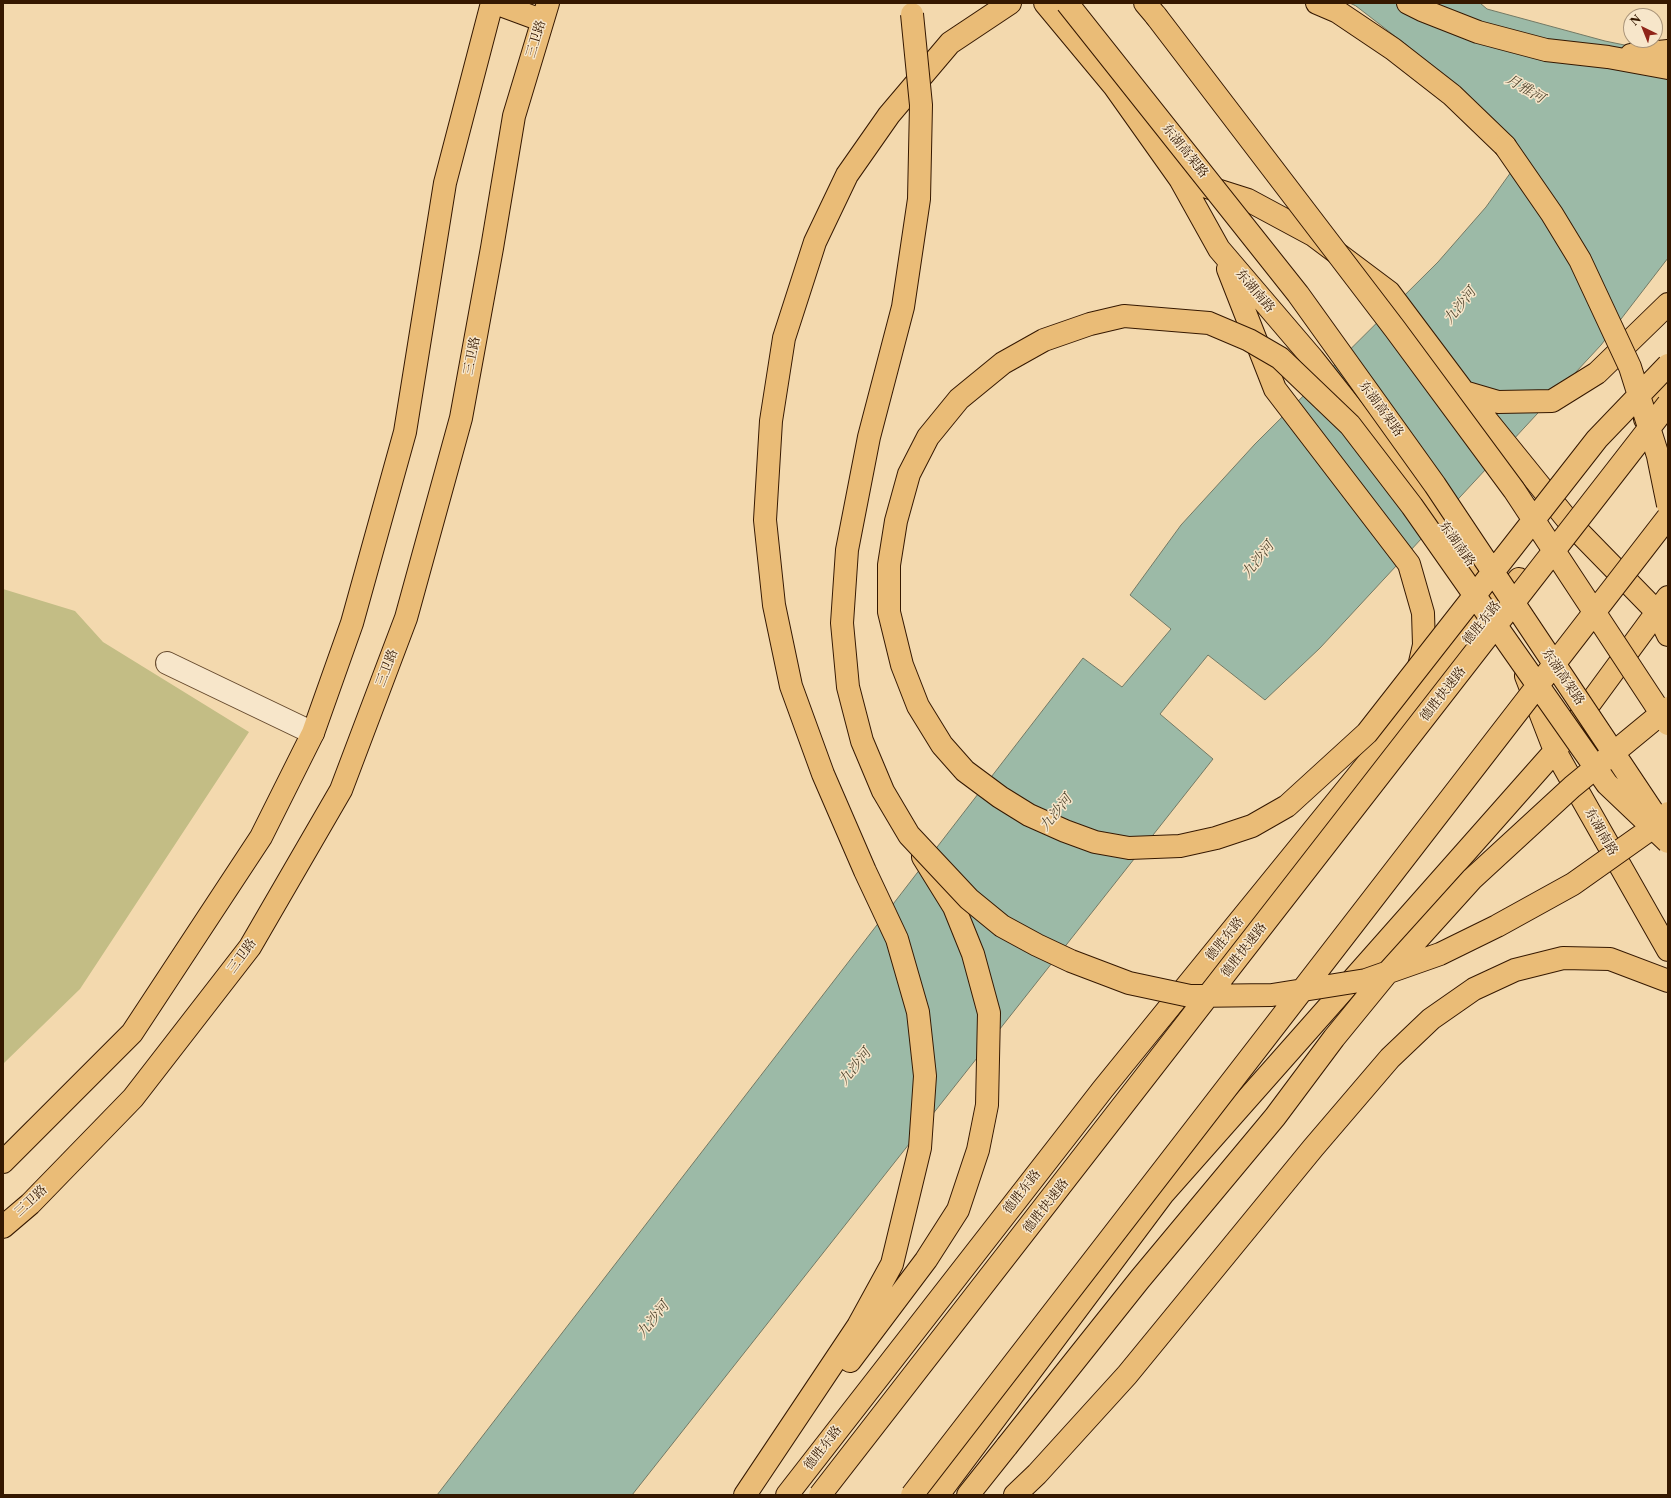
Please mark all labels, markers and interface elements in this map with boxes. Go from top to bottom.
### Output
north arrow [1623,8,1663,48]
text: N [1627,12,1644,28]
street label: 三卫路 [523,18,549,60]
water label: 月雅河 [1503,71,1547,107]
street label: 东湖高架路 [1158,121,1212,181]
street label: 东湖南路 [1232,266,1278,316]
water label: 九沙河 [1440,284,1480,328]
street label: 三卫路 [461,335,483,377]
street label: 东湖高架路 [1356,378,1406,440]
street label: 东湖南路 [1436,518,1478,570]
water label: 九沙河 [1238,538,1278,582]
street label: 德胜东路 [1460,598,1504,648]
street label: 东湖高架路 [1538,646,1588,708]
street label: 三卫路 [373,647,401,689]
street label: 德胜快速路 [1417,664,1469,724]
water label: 九沙河 [1036,791,1076,835]
street label: 东湖南路 [1581,806,1621,858]
street label: 德胜东路 [1203,914,1247,964]
street label: 德胜快速路 [1218,920,1270,980]
street label: 三卫路 [224,936,260,976]
water label: 九沙河 [835,1045,875,1089]
street label: 德胜东路 [1000,1167,1044,1217]
street label: 德胜快速路 [1020,1176,1072,1236]
street label: 三卫路 [11,1182,51,1220]
water label: 九沙河 [633,1298,673,1342]
street label: 德胜东路 [801,1423,845,1473]

